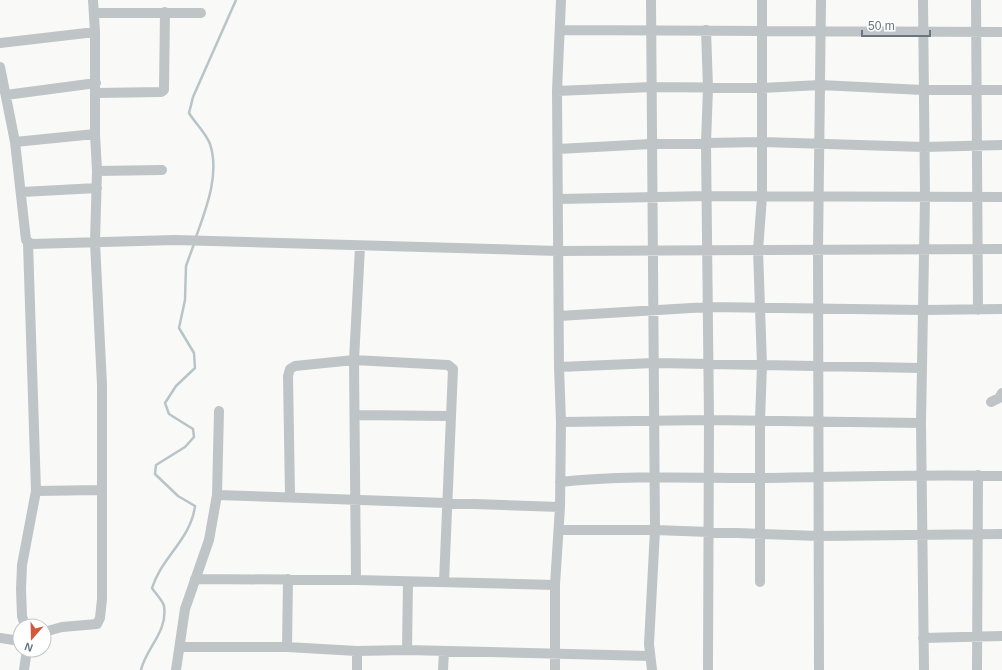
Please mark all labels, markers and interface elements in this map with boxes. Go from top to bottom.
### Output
scale bar [862,12,930,38]
text: 50 m [868,19,895,33]
north arrow [12,618,52,658]
text: N [23,640,34,654]

